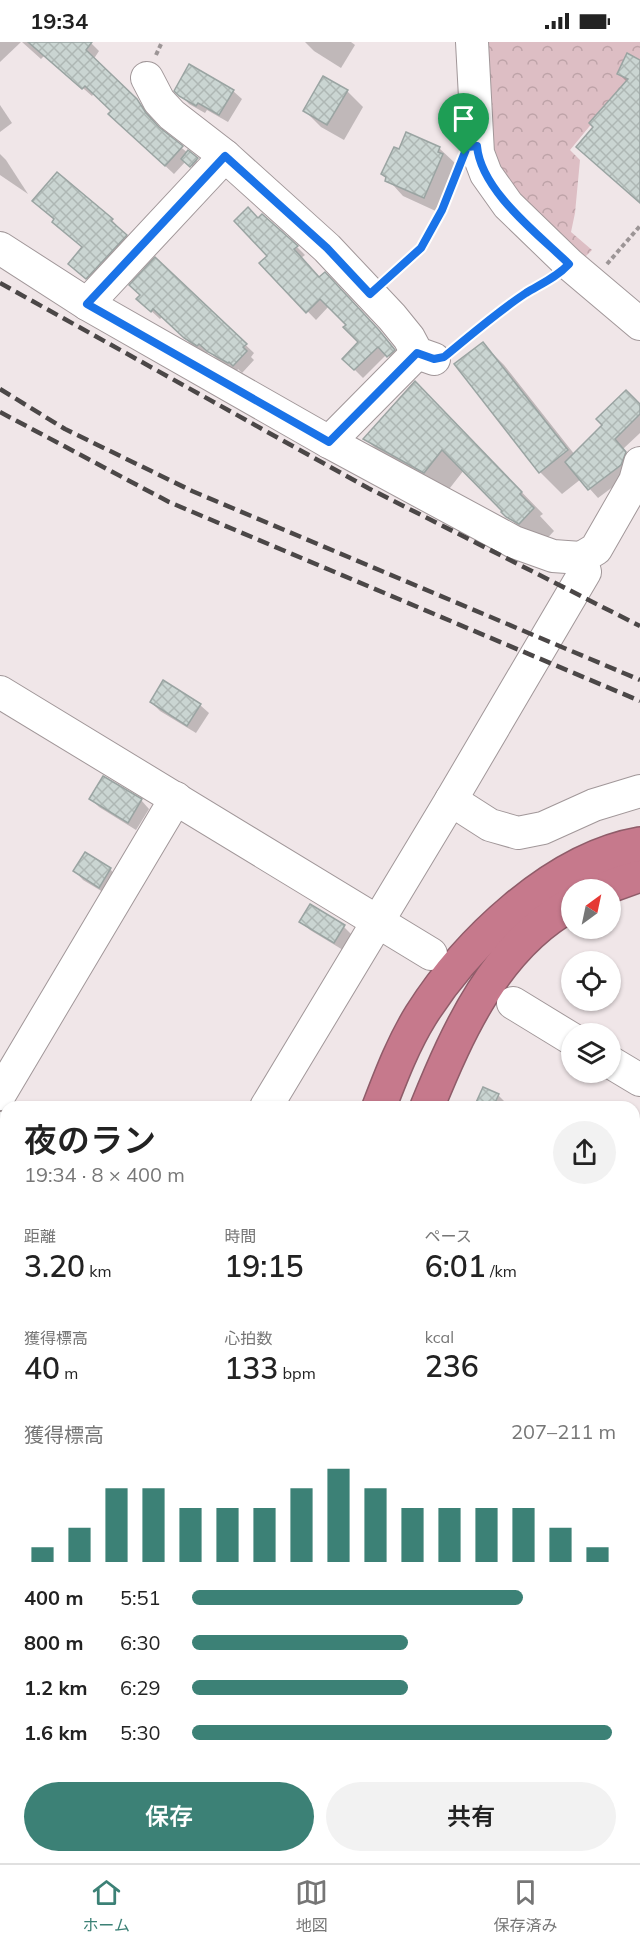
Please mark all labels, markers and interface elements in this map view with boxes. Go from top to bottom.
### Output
text: 19:34 [30,7,88,35]
pin [438,93,489,155]
icon: arrive [447,102,480,135]
north arrow [561,879,621,939]
map controls [561,879,621,1083]
button: locate [561,951,621,1011]
button: layers [561,1023,621,1083]
text: 夜のラン [24,1119,156,1160]
button: share [553,1121,616,1184]
text: 19:34 · 8 × 400 m [24,1162,185,1187]
text: 距離 [24,1226,56,1246]
text: 時間 [224,1226,256,1246]
text: ペース [425,1226,472,1246]
text: 3.20 [24,1247,85,1285]
text: 19:15 [224,1247,303,1285]
text: 6:01 [425,1247,486,1285]
text: km [85,1261,112,1281]
text: /km [486,1261,517,1281]
text: kcal [425,1327,454,1347]
text: 獲得標高 [24,1328,88,1348]
text: 心拍数 [224,1328,272,1348]
text: 236 [425,1347,479,1385]
text: 40 [24,1349,60,1387]
text: 133 [224,1349,278,1387]
text: m [60,1363,78,1383]
text: bpm [278,1363,316,1383]
text: 207–211 m [511,1419,616,1444]
text: 獲得標高 [24,1422,104,1447]
text: 400 m [24,1585,83,1610]
text: 5:51 [120,1585,161,1610]
text: 800 m [24,1630,83,1655]
text: 6:30 [120,1630,161,1655]
text: 1.2 km [24,1675,87,1700]
text: 6:29 [120,1675,161,1700]
text: 1.6 km [24,1720,87,1745]
text: 5:30 [120,1720,161,1745]
button: 保存 [24,1782,314,1851]
button: 共有 [326,1782,616,1851]
tab: ホーム [83,1876,130,1936]
tab: 地図 [295,1876,328,1936]
tab: 保存済み [493,1876,557,1936]

